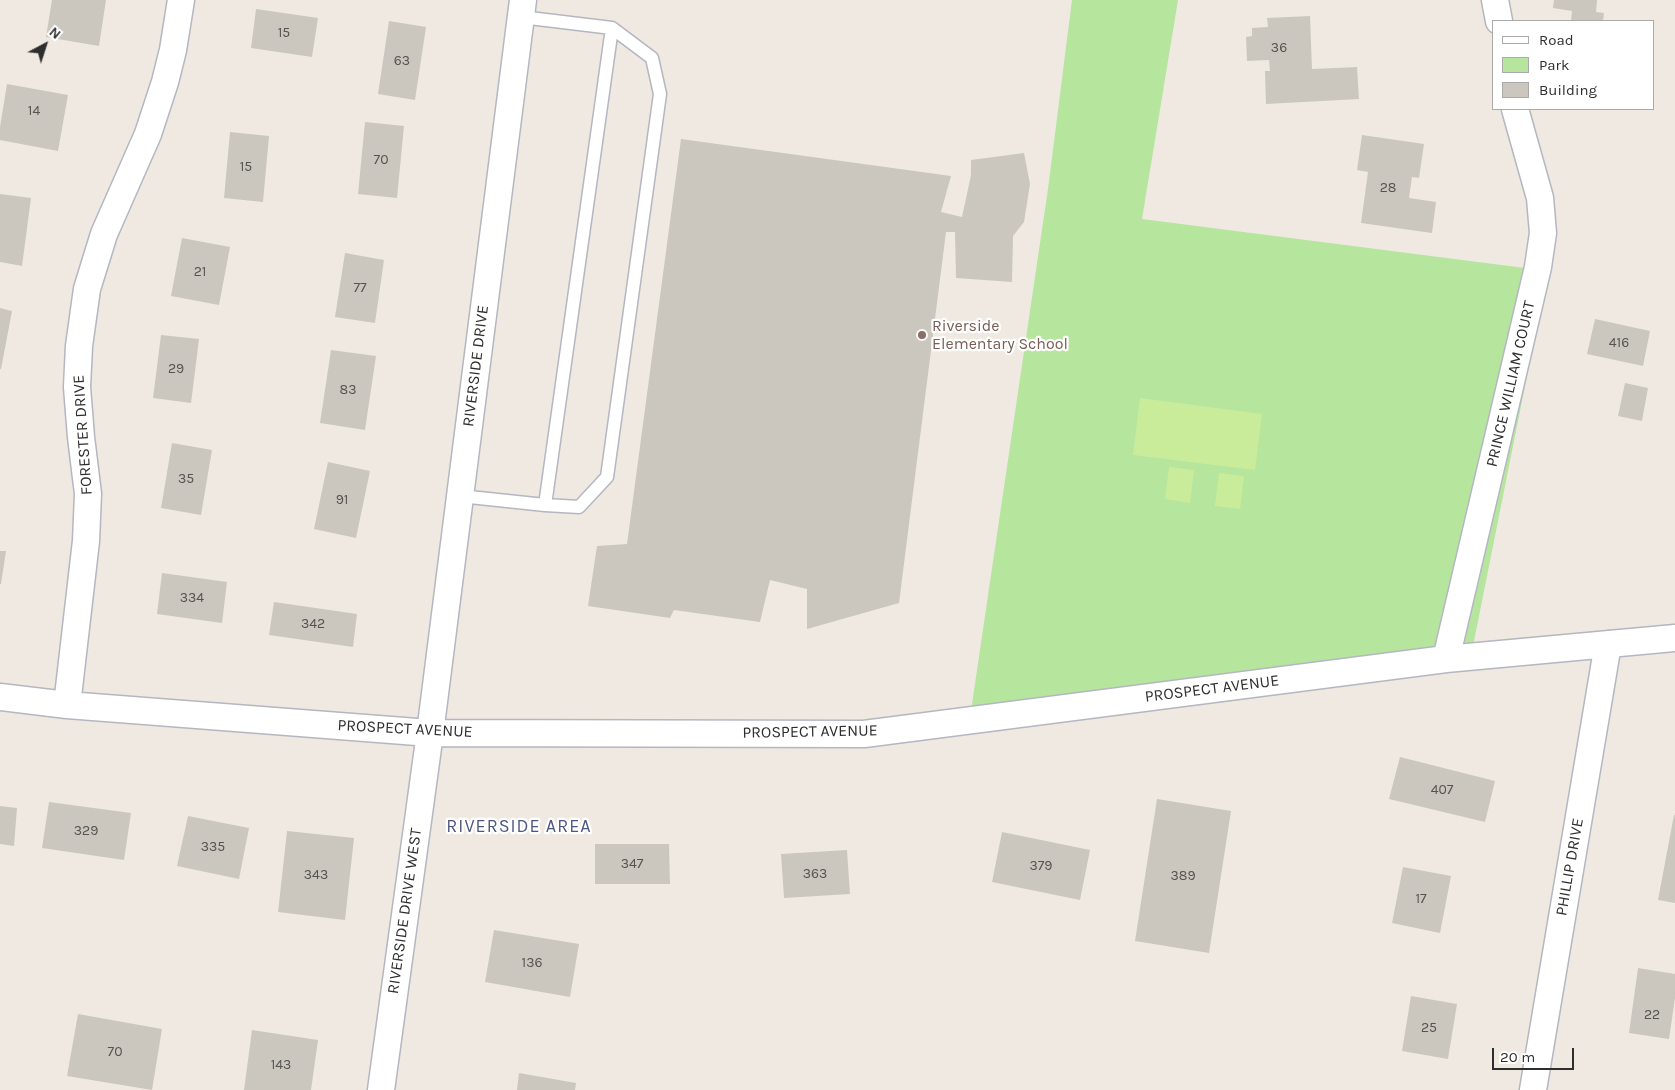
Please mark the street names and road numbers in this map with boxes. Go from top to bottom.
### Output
street label: PRINCE WILLIAM COURT [1483,299,1539,469]
street label: RIVERSIDE DRIVE [459,304,493,428]
street label: FORESTER DRIVE [69,374,97,496]
street label: PROSPECT AVENUE [1144,671,1280,707]
street label: PROSPECT AVENUE [337,716,473,742]
street label: PROSPECT AVENUE [742,721,878,743]
street label: PHILLIP DRIVE [1552,817,1588,917]
street label: RIVERSIDE DRIVE WEST [384,827,426,995]

